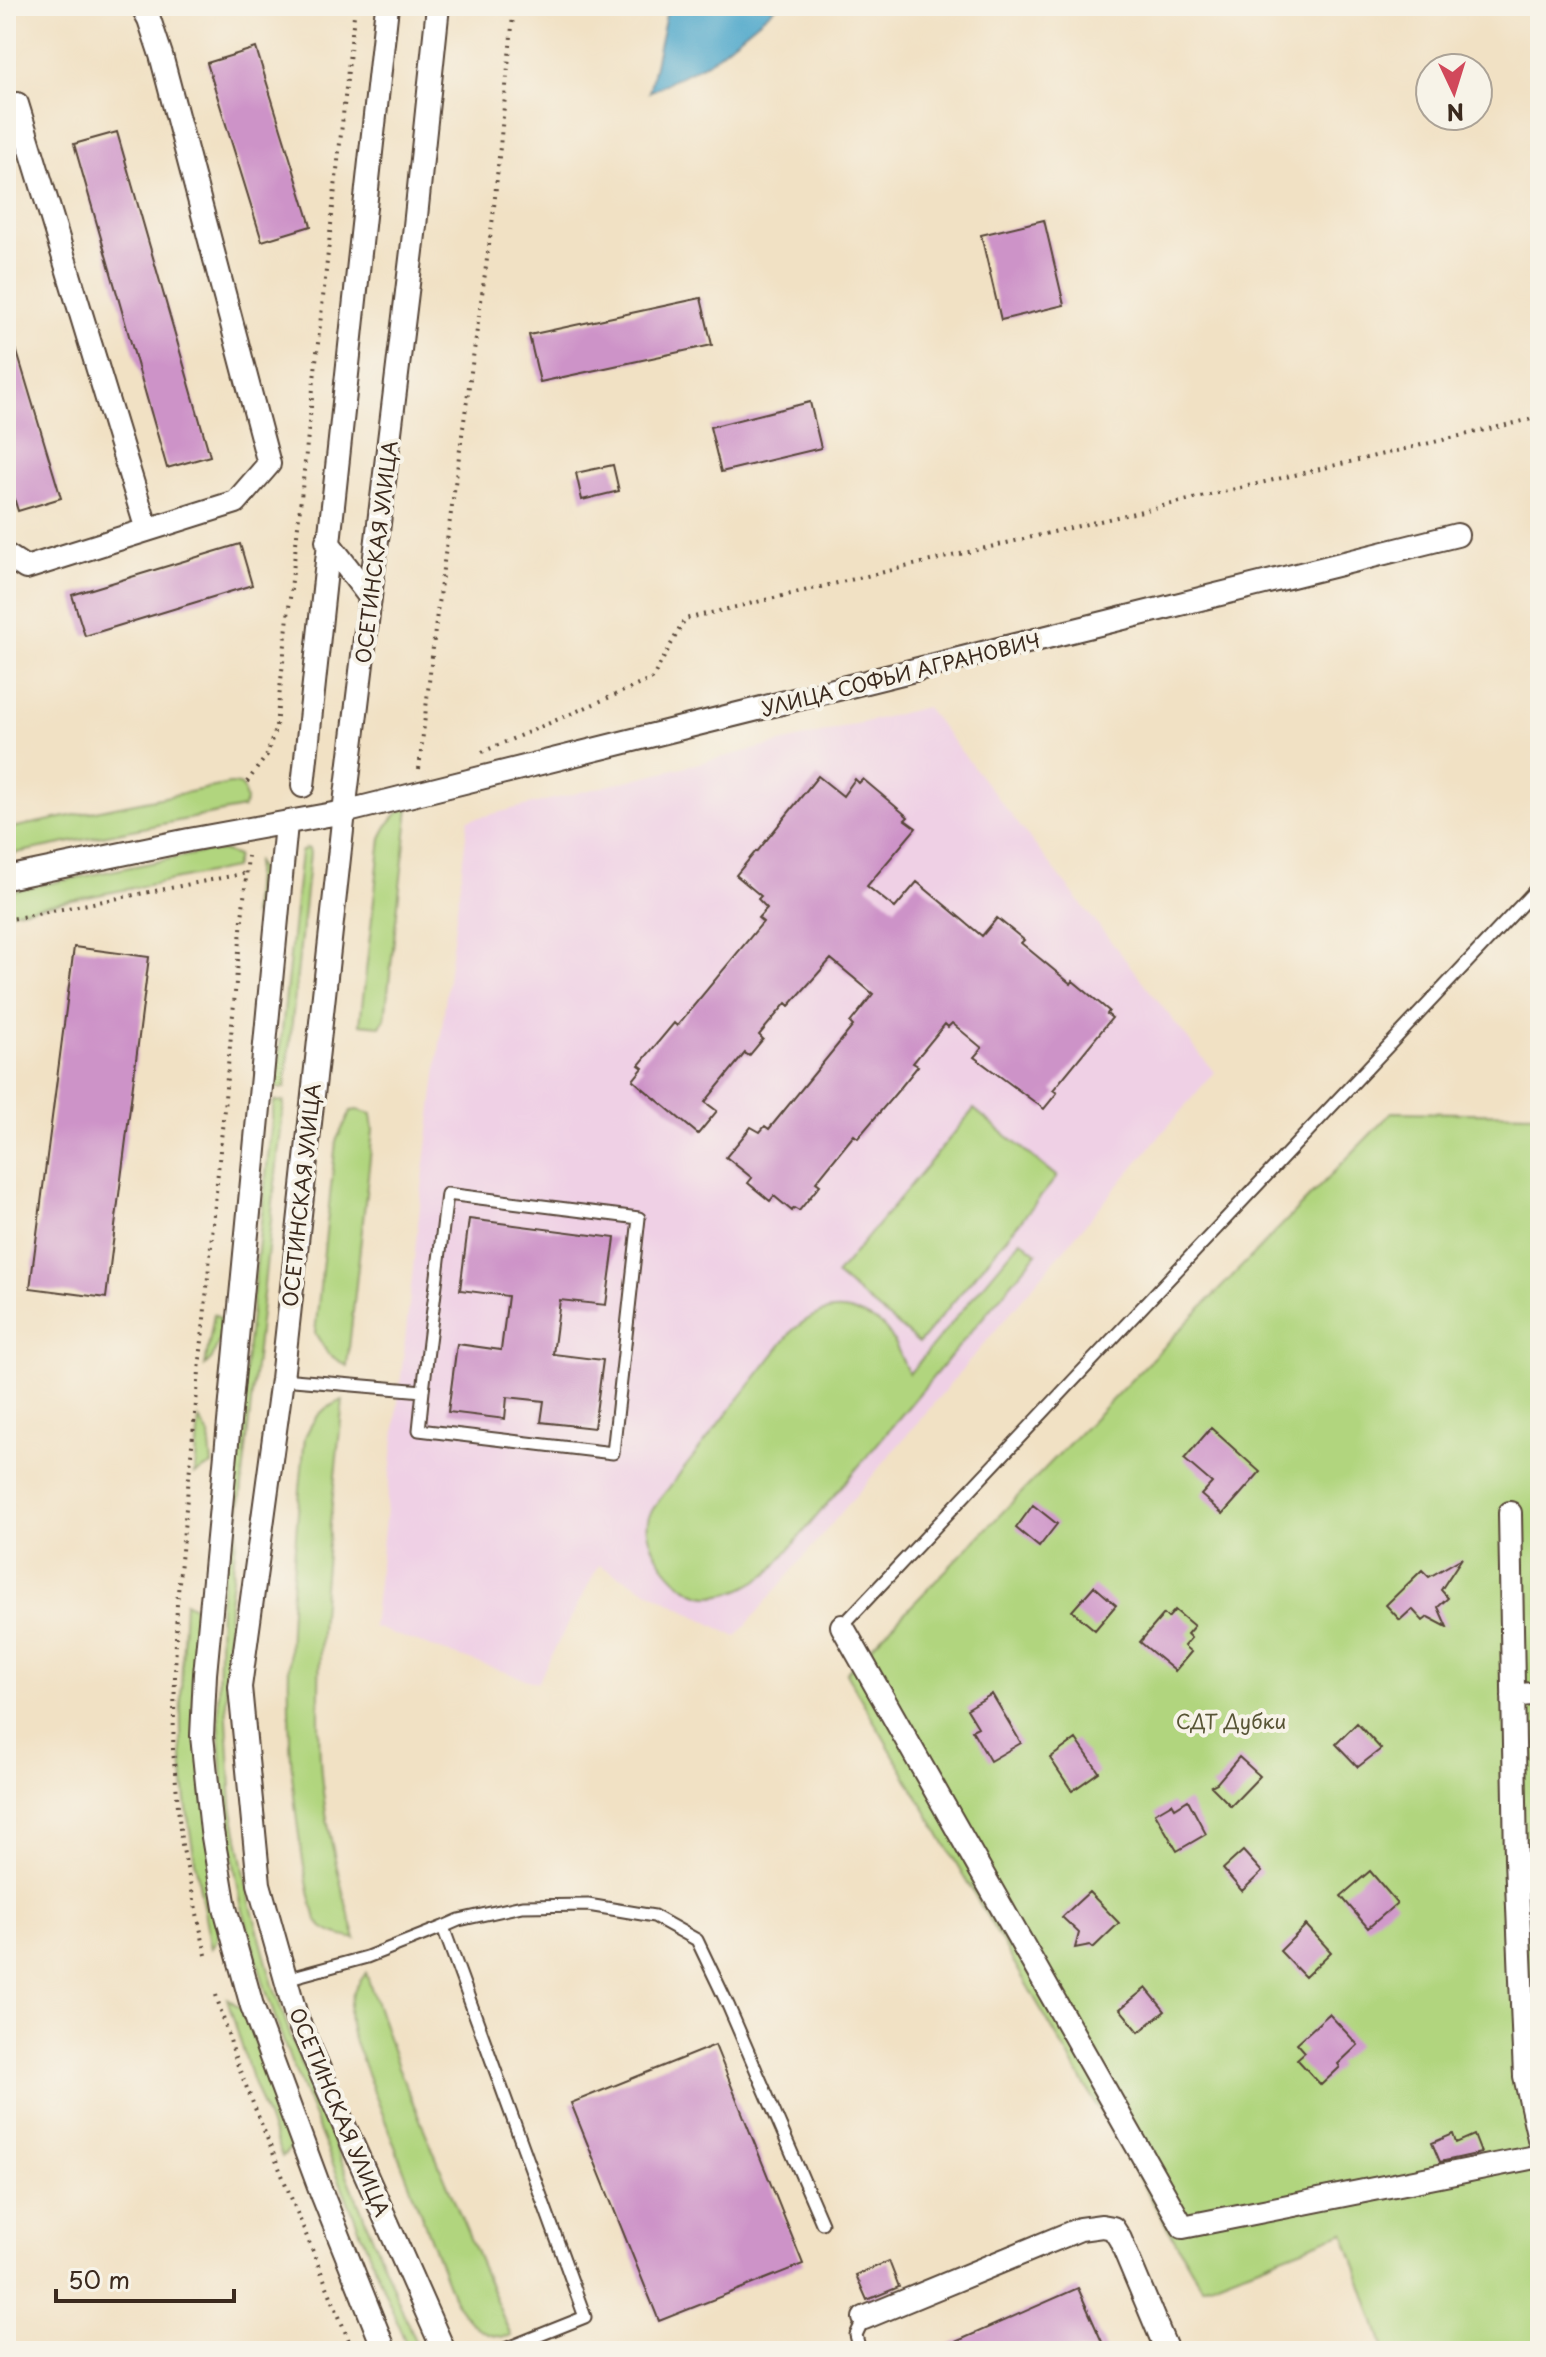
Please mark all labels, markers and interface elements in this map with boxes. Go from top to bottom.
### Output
north arrow [1414,52,1494,132]
text: N [1446,96,1465,131]
street label: ОСЕТИНСКАЯ УЛИЦА [347,439,405,665]
street label: УЛИЦА СОФЬИ АГРАНОВИЧ [758,625,1044,723]
street label: ОСЕТИНСКАЯ УЛИЦА [274,1082,328,1308]
park label: СДТ Дубки [1176,1706,1286,1736]
street label: ОСЕТИНСКАЯ УЛИЦА [282,2003,398,2221]
scale bar [56,2253,234,2303]
text: 50 m [68,2261,130,2297]

